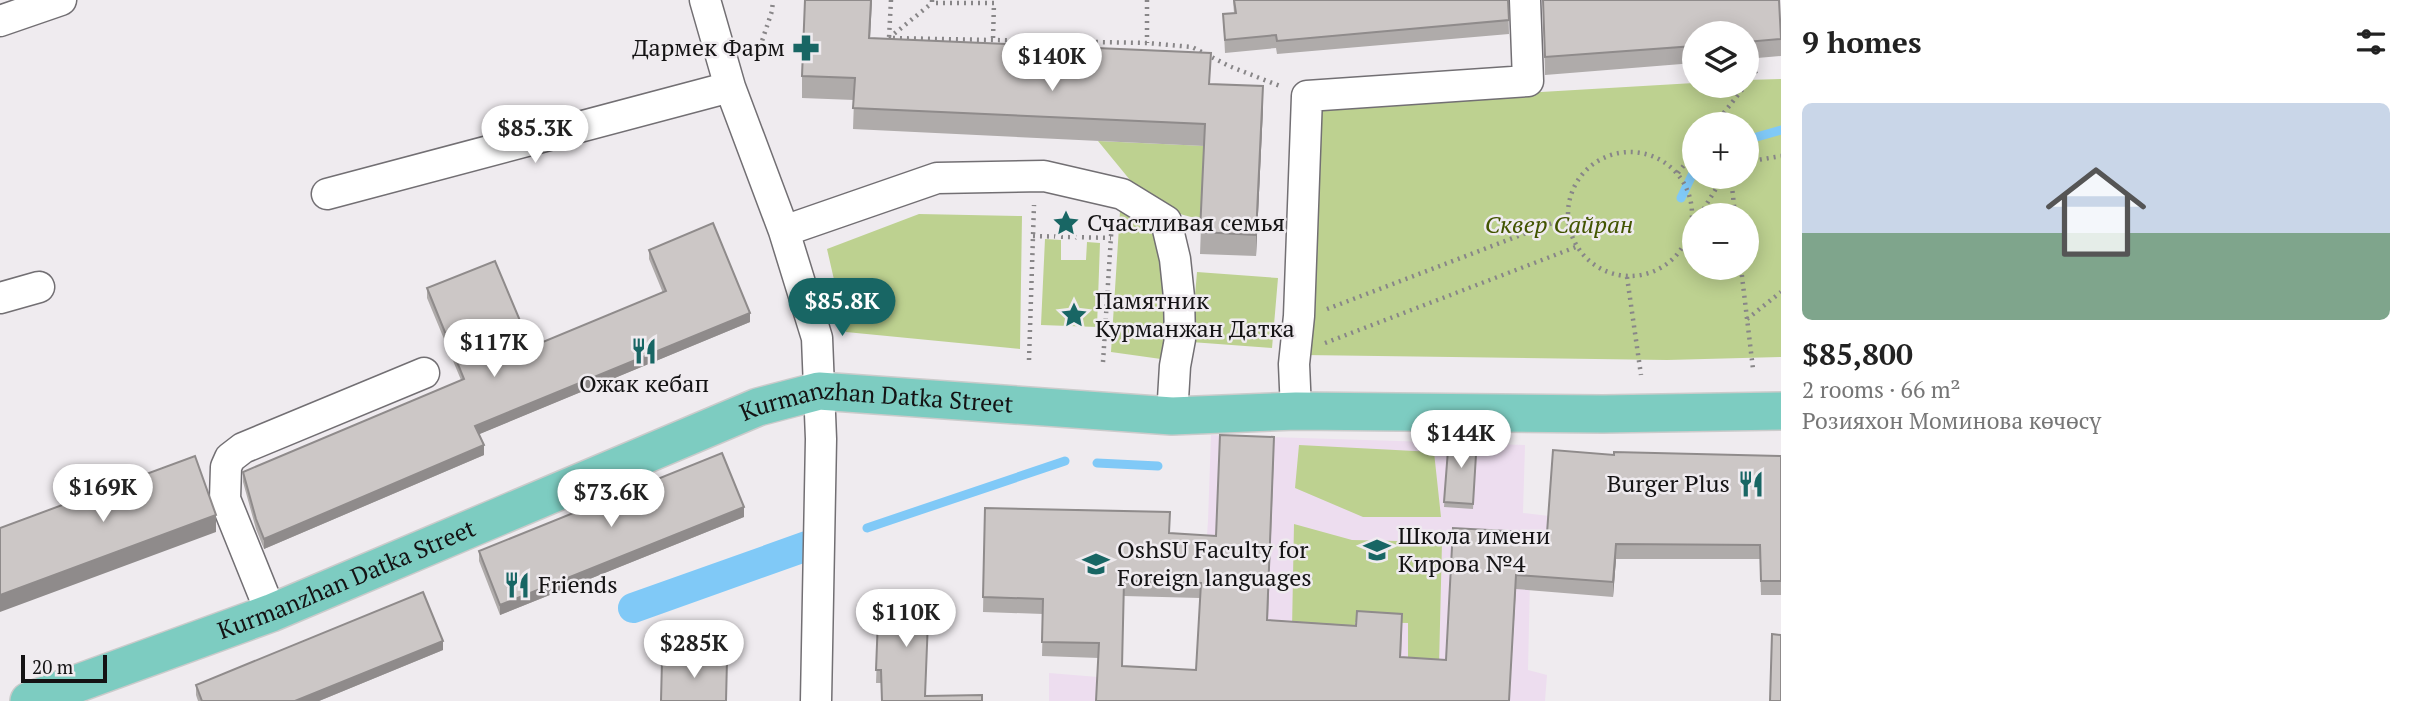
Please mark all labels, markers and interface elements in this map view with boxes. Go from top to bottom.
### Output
map controls [1682,21,1759,280]
button: layers [1682,21,1759,98]
text: 9 homes [1802,22,1921,62]
icon: filters [2352,23,2390,61]
place label: Дармек Фарм [632,31,785,63]
pharmacy icon: Дармек Фарм [791,33,821,63]
pin: $140K [1003,34,1101,93]
text: $140K [1018,40,1086,71]
pin: $85.3K [478,106,592,165]
text: $85.3K [497,112,573,143]
button: + [1682,112,1759,189]
icon: home [2033,149,2159,275]
button: − [1682,203,1759,280]
place label: Счастливая семья [1087,206,1285,238]
place icon: Счастливая семья [1051,208,1081,238]
park label: Сквер Сайран [1485,208,1633,240]
pin: $85.8K [785,278,899,338]
place label: Памятник Курманжан Датка [1095,284,1295,344]
text: $85.8K [804,285,880,316]
place icon: Памятник Курманжан Датка [1059,300,1089,330]
pin: $117K [445,320,543,379]
text: $117K [460,326,528,357]
text: $85,800 [1802,334,1913,374]
restaurant icon: Ожак кебап [629,336,659,366]
place label: Ожак кебап [579,367,709,399]
street label: Kurmanzhan Datka Street [734,373,1015,428]
text: 2 rooms · 66 m² [1802,374,1961,405]
text: Розияхон Моминова көчөсү [1802,405,2101,436]
pin: $144K [1412,410,1510,470]
text: $144K [1427,417,1495,448]
pin: $169K [54,464,152,524]
place label: Burger Plus [1607,467,1730,499]
restaurant icon: Burger Plus [1736,469,1766,499]
pin: $73.6K [554,470,668,529]
text: $169K [69,471,137,502]
text: $73.6K [573,476,649,507]
street label: Kurmanzhan Datka Street [213,511,480,646]
place label: Школа имени Кирова №4 [1398,519,1550,579]
place label: OshSU Faculty for Foreign languages [1117,533,1312,593]
school or university icon: Школа имени Кирова №4 [1362,535,1392,565]
school or university icon: OshSU Faculty for Foreign languages [1081,549,1111,579]
place label: Friends [538,568,618,600]
restaurant icon: Friends [502,570,532,600]
pin: $110K [857,590,955,649]
text: $110K [872,596,940,627]
pin: $285K [645,620,743,680]
text: $285K [660,627,728,658]
scale bar [21,652,107,684]
text: 20 m [32,654,73,679]

